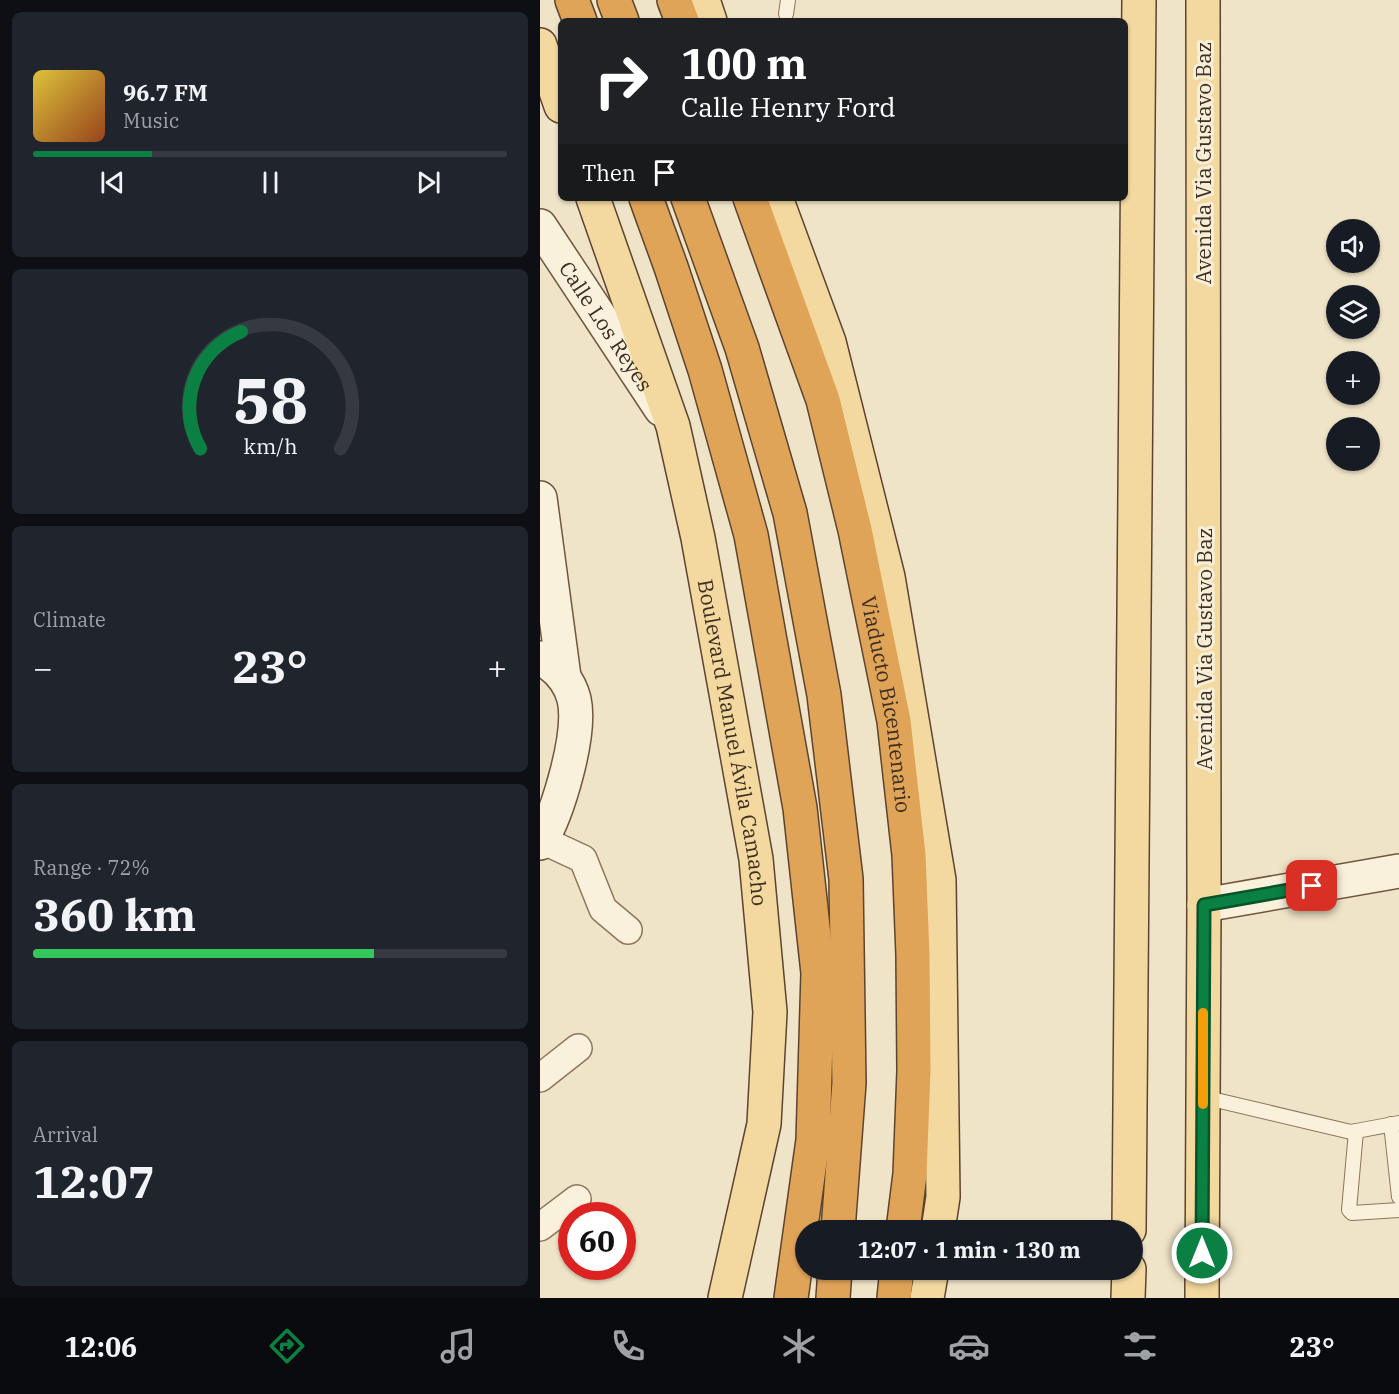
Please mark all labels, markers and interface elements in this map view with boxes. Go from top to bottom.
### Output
text: 100 m [681,36,807,91]
icon: right [582,42,660,120]
street label: Avenida Via Gustavo Baz [1189,42,1217,284]
text: 96.7 FM [123,78,208,107]
text: Calle Henry Ford [681,89,896,124]
text: Music [123,107,179,134]
icon: arrive [648,156,681,189]
text: Then [582,158,636,187]
icon: previous [96,166,129,199]
icon: pause [254,166,287,199]
icon: next [412,166,445,199]
map controls [1326,219,1380,471]
button: sound [1326,219,1380,273]
street label: Calle Los Reyes [553,256,659,397]
button: layers [1326,285,1380,339]
button: + [1326,351,1380,405]
text: 58 [233,359,307,440]
button: − [1326,417,1380,471]
text: km/h [243,432,297,460]
street label: Avenida Via Gustavo Baz [1190,528,1218,770]
street label: Boulevard Manuel Ávila Camacho [692,577,774,907]
street label: Viaducto Bicentenario [855,593,918,814]
text: Climate [33,606,106,633]
text: 23° [232,637,308,695]
text: − [33,646,53,689]
text: + [487,646,507,689]
text: Range · 72% [33,854,150,881]
pin [1286,860,1337,911]
icon: arrive [1295,869,1328,902]
text: 360 km [33,885,196,943]
text: Arrival [33,1121,98,1148]
text: 12:07 [33,1152,155,1210]
speed limit sign: 60 [558,1202,636,1280]
position arrow [1170,1221,1234,1285]
text: 12:07 · 1 min · 130 m [857,1235,1081,1264]
icon: directions [266,1325,308,1367]
icon: music [437,1325,479,1367]
icon: phone [607,1325,649,1367]
icon: climate [778,1325,820,1367]
icon: car [948,1325,990,1367]
icon: filters [1119,1325,1161,1367]
text: 12:06 [64,1329,137,1364]
text: 23° [1290,1329,1335,1364]

